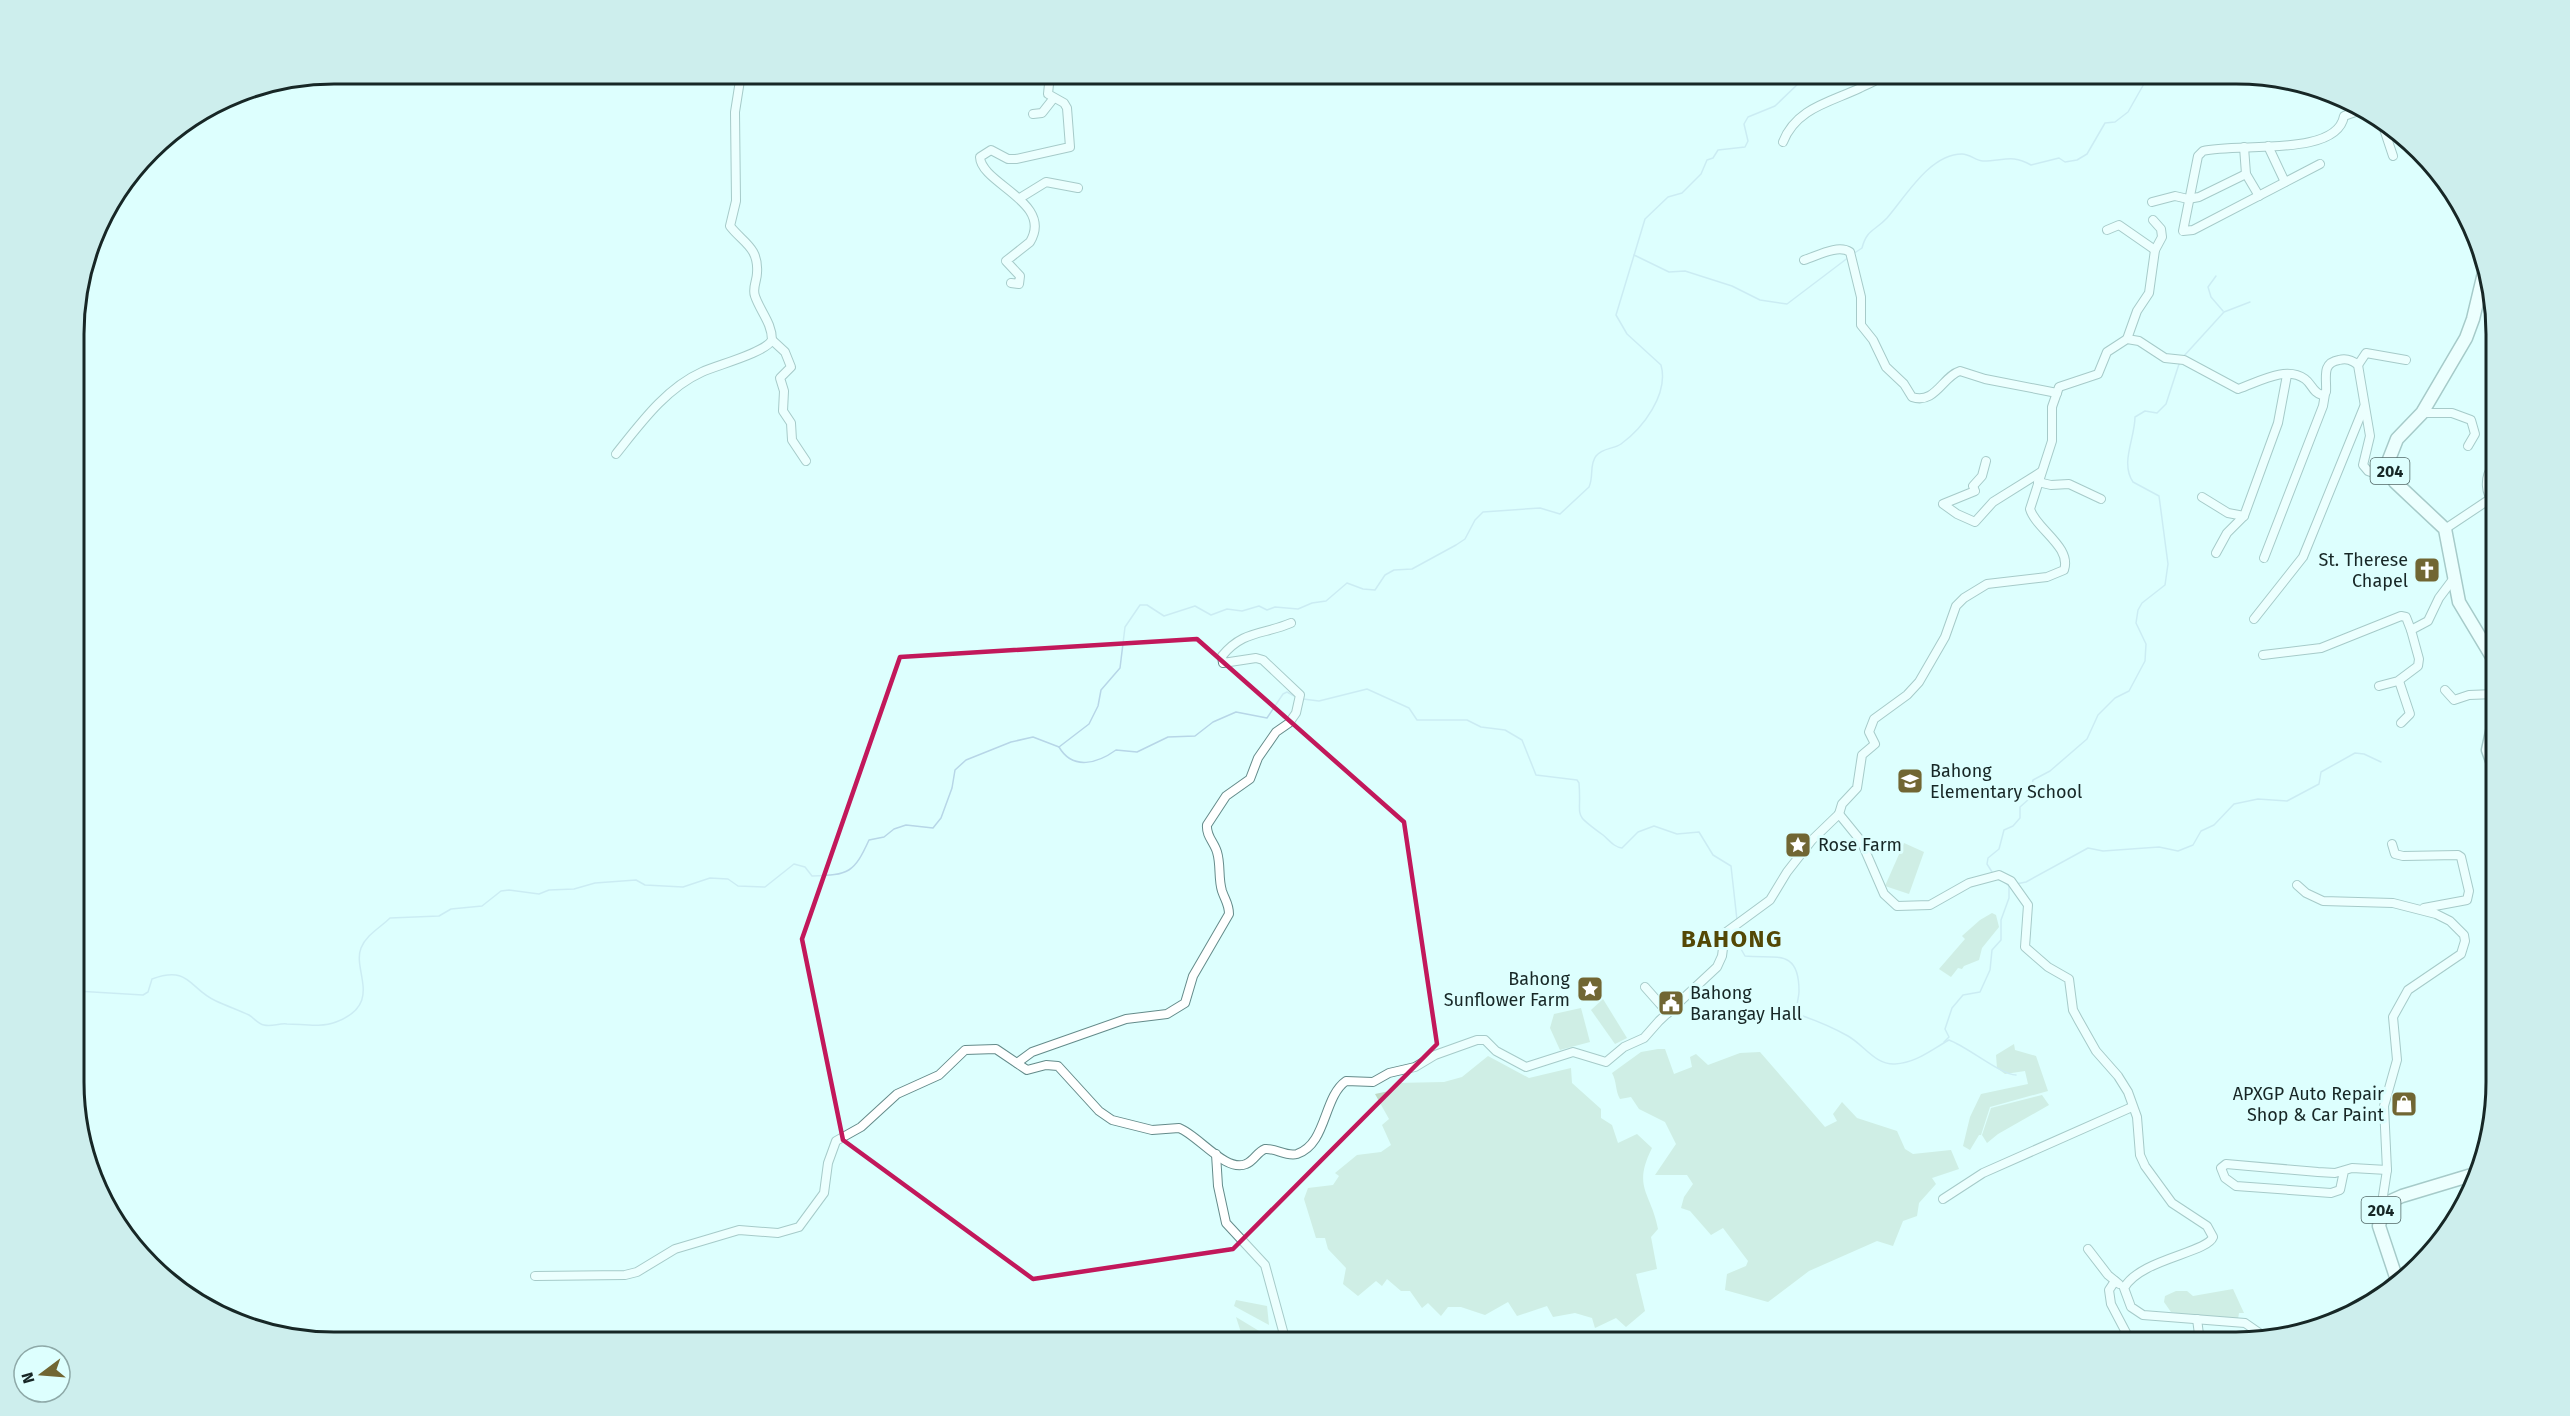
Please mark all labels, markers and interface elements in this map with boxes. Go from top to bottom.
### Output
road number: 204 [2370,458,2410,484]
place label: St. Therese Chapel [2318,549,2408,592]
church icon: St. Therese Chapel [2412,555,2442,585]
place label: Bahong Elementary School [1930,760,2082,803]
school or university icon: Bahong Elementary School [1895,766,1925,796]
place icon: Rose Farm [1783,830,1813,860]
place label: Rose Farm [1818,834,1902,856]
district label: BAHONG [1681,925,1783,953]
place label: Bahong Sunflower Farm [1444,968,1571,1011]
place icon: Bahong Sunflower Farm [1575,974,1605,1004]
place label: Bahong Barangay Hall [1690,982,1802,1025]
public building icon: Bahong Barangay Hall [1656,988,1686,1018]
place label: APXGP Auto Repair Shop & Car Paint [2233,1083,2385,1126]
shop icon: APXGP Auto Repair Shop & Car Paint [2389,1089,2419,1119]
road number: 204 [2362,1197,2400,1223]
north arrow [12,1344,72,1404]
text: N [17,1370,39,1386]

